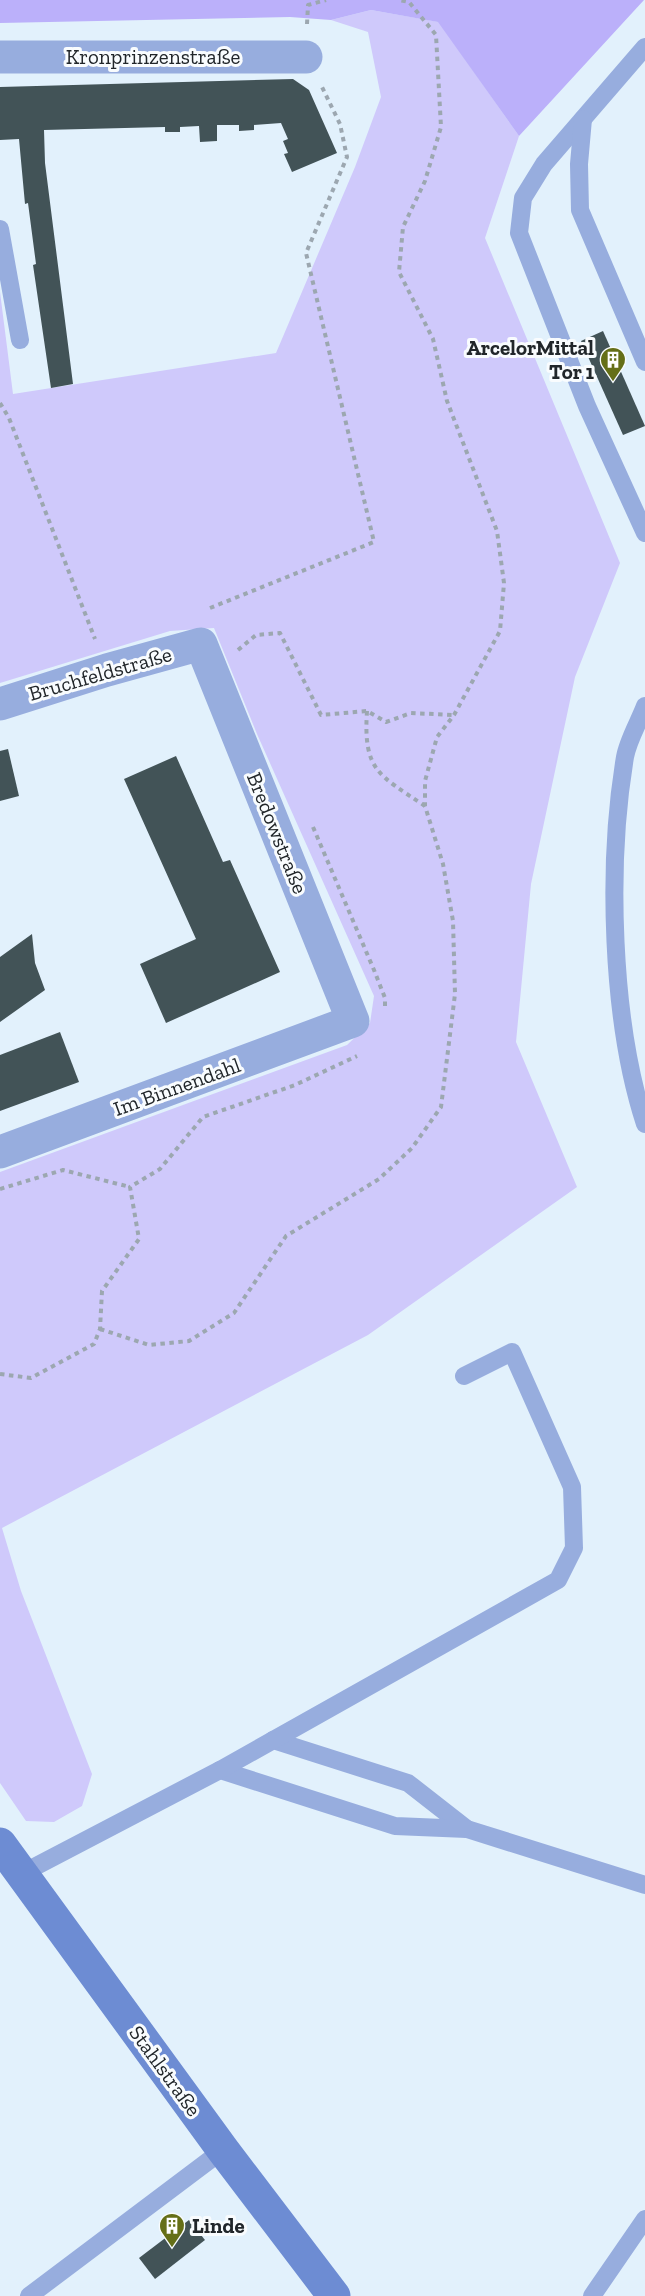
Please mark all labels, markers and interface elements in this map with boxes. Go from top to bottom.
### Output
street label: Kronprinzenstraße [66,44,240,69]
place label: ArcelorMittal Tor 1 [466,335,595,384]
building icon: ArcelorMittal Tor 1 [598,345,628,383]
street label: Bruchfeldstraße [25,641,174,706]
street label: Bredowstraße [242,768,313,897]
street label: Im Binnendahl [110,1052,244,1121]
street label: Stahlstraße [124,2020,207,2121]
building icon: Linde [157,2211,187,2249]
place label: Linde [192,2213,245,2238]

